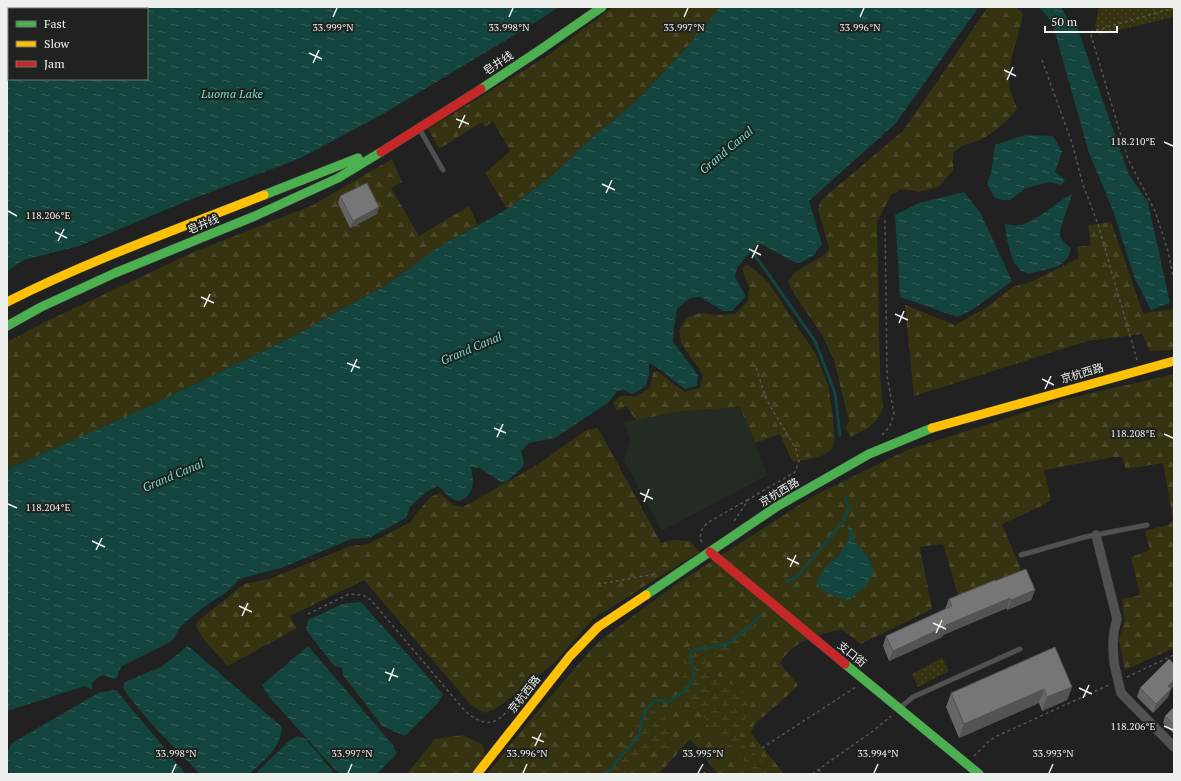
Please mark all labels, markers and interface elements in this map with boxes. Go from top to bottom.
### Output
legend [8,8,148,80]
scale bar [1045,8,1117,34]
text: 50 m [1051,14,1078,29]
text: Fast [44,16,67,31]
text: 33.999°N [313,21,354,34]
text: 33.998°N [489,21,530,34]
text: 33.997°N [664,21,705,34]
text: 33.996°N [840,21,881,34]
text: Slow [44,36,70,51]
street label: 皂井线 [480,48,516,78]
text: Jam [44,56,65,71]
water label: Luoma Lake [200,86,264,101]
water label: Grand Canal [696,123,756,177]
text: 118.210°E [1111,135,1156,148]
text: 118.206°E [26,209,71,222]
street label: 皂井线 [185,211,221,237]
water label: Grand Canal [438,328,505,368]
street label: 京杭西路 [1059,360,1105,386]
text: 118.208°E [1111,427,1156,440]
water label: Grand Canal [140,455,207,495]
street label: 京杭西路 [757,475,801,509]
text: 118.204°E [26,501,71,514]
street label: 支口街 [835,638,869,670]
street label: 京杭西路 [505,672,543,716]
text: 118.206°E [1111,720,1156,733]
text: 33.998°N [156,747,197,760]
text: 33.997°N [332,747,373,760]
text: 33.996°N [507,747,548,760]
text: 33.995°N [683,747,724,760]
text: 33.994°N [858,747,899,760]
text: 33.993°N [1033,747,1074,760]

